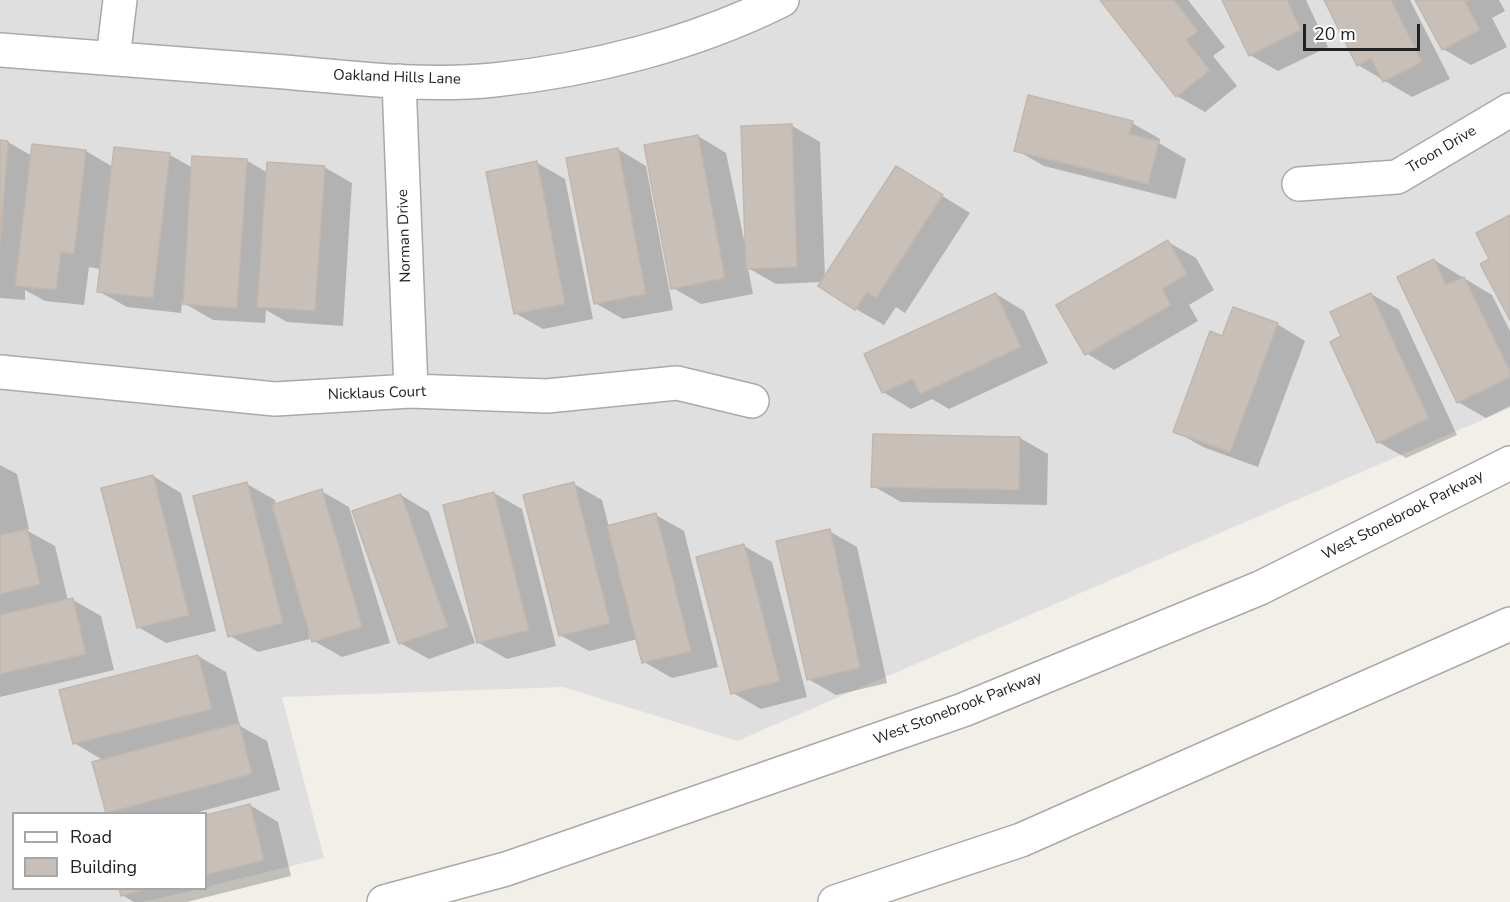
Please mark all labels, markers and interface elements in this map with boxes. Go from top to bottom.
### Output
scale bar [1306,12,1423,50]
text: 20 m [1314,22,1356,46]
street label: Oakland Hills Lane [333,67,461,89]
street label: Troon Drive [1404,122,1480,178]
street label: Norman Drive [394,189,416,283]
street label: Nicklaus Court [328,383,426,405]
street label: West Stonebrook Parkway [1319,467,1487,565]
street label: West Stonebrook Parkway [871,669,1045,749]
legend [12,812,207,890]
text: Road [70,825,112,849]
text: Building [70,855,137,879]

